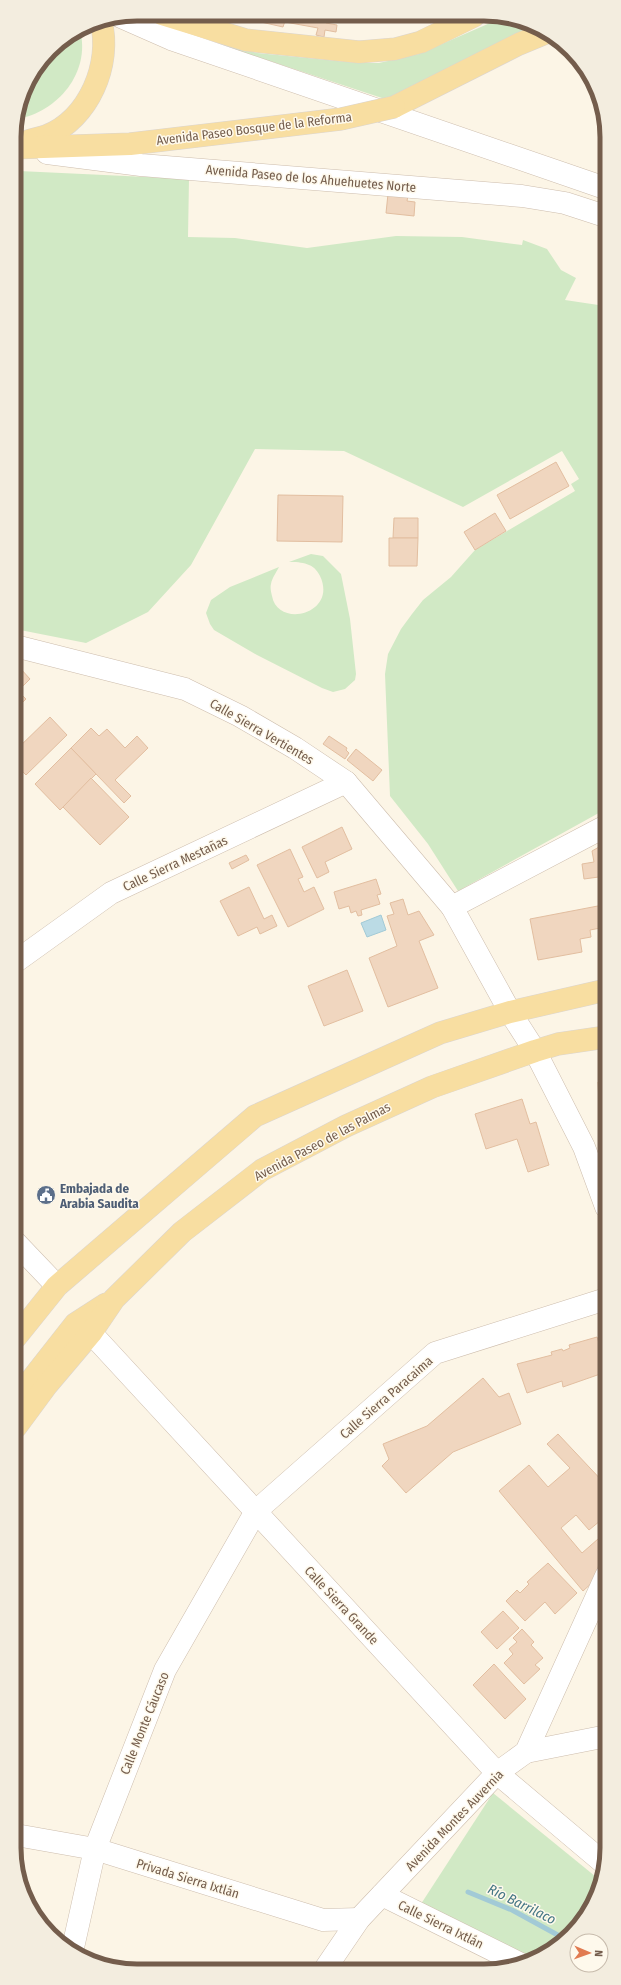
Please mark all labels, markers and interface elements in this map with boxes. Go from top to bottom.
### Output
street label: Avenida Paseo Bosque de la Reforma [156,109,353,148]
street label: Avenida Paseo de los Ahuehuetes Norte [205,162,417,195]
street label: Calle Sierra Vertientes [207,696,317,767]
street label: Calle Sierra Mestañas [121,832,230,894]
street label: Avenida Paseo de las Palmas [252,1099,393,1184]
place label: Embajada de Arabia Saudita [59,1181,139,1211]
public building icon: Embajada de Arabia Saudita [35,1184,57,1206]
street label: Calle Sierra Paracaima [337,1353,436,1442]
street label: Calle Sierra Grande [302,1563,382,1648]
street label: Calle Monte Cáucaso [117,1670,172,1777]
street label: Avenida Montes Auvernia [402,1767,506,1874]
street label: Privada Sierra Ixtlán [135,1856,241,1901]
water label: Río Barrilaco [485,1881,559,1928]
street label: Calle Sierra Ixtlán [396,1897,486,1952]
north arrow [569,1933,609,1973]
text: N [592,1950,605,1957]

